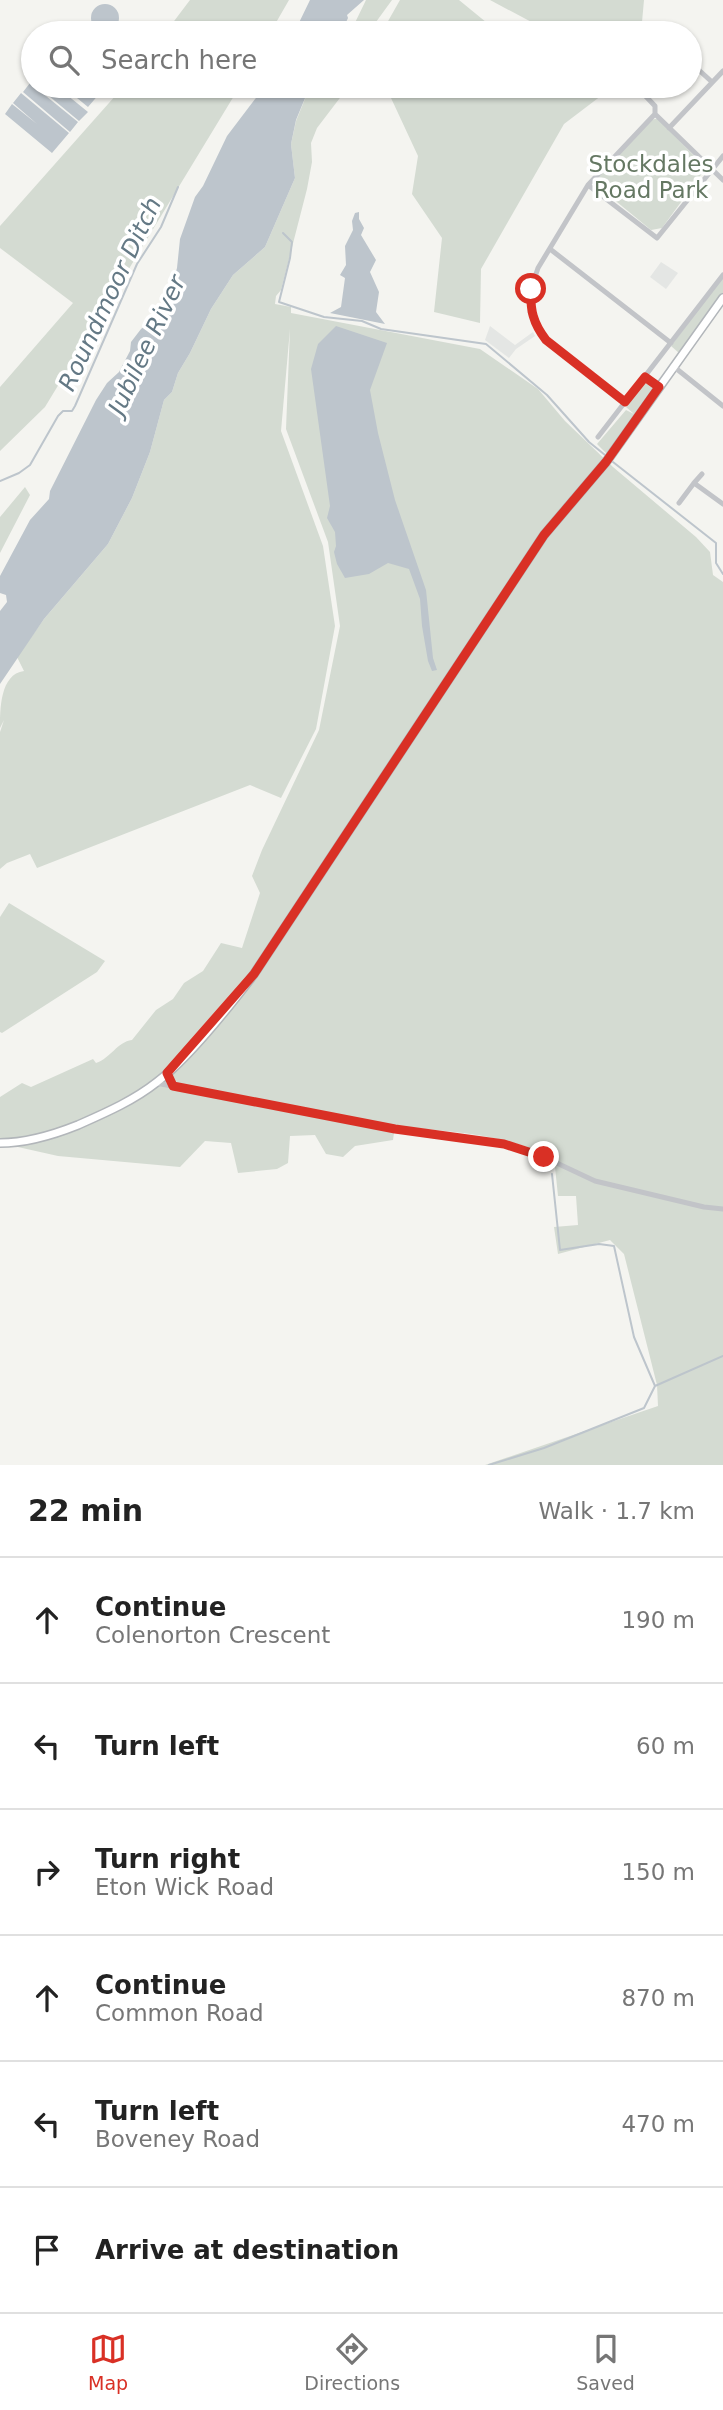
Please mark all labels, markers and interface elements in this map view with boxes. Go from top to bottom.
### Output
search box [21,21,702,98]
icon: search [45,41,83,79]
text: Search here [101,45,257,75]
park label: Stockdales Road Park [589,151,713,203]
water label: Roundmoor Ditch [53,193,167,395]
water label: Jubilee River [101,269,192,423]
route start [515,273,546,304]
route end [528,1141,559,1172]
text: 22 min [28,1493,143,1528]
text: Walk · 1.7 km [538,1498,695,1524]
text: Continue [95,1592,226,1622]
icon: ahead [28,1601,66,1639]
text: 190 m [621,1607,695,1633]
text: Colenorton Crescent [95,1622,330,1648]
icon: left [28,1727,66,1765]
text: Turn left [95,1731,219,1761]
text: 60 m [636,1733,695,1759]
text: Turn right [95,1844,240,1874]
icon: right [28,1853,66,1891]
text: 150 m [621,1859,695,1885]
text: Eton Wick Road [95,1874,274,1900]
text: Continue [95,1970,226,2000]
icon: ahead [28,1979,66,2017]
text: 870 m [621,1985,695,2011]
text: Common Road [95,2000,264,2026]
text: Turn left [95,2096,219,2126]
icon: left [28,2105,66,2143]
text: 470 m [621,2111,695,2137]
text: Boveney Road [95,2126,260,2152]
icon: arrive [28,2231,66,2269]
text: Arrive at destination [95,2235,399,2265]
tab: Map [88,2330,128,2394]
tab: Directions [304,2330,400,2394]
tab: Saved [576,2330,635,2394]

